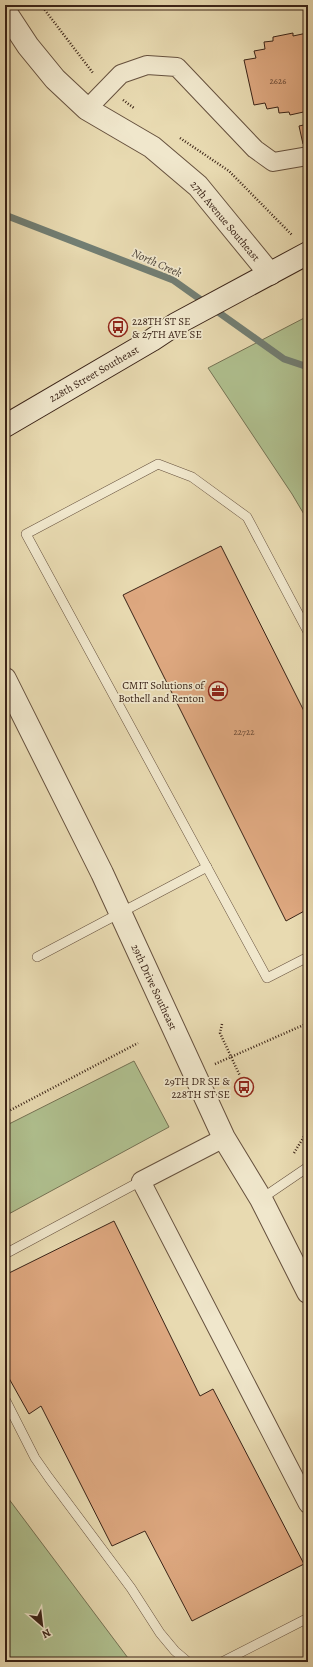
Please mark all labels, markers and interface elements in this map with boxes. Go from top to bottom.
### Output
house number: 2626 [270,75,286,87]
street label: 27th Avenue Southeast [187,177,263,265]
water label: North Creek [129,245,185,281]
place label: 228TH ST SE & 27TH AVE SE [132,314,202,342]
bus stop icon: 228TH ST SE & 27TH AVE SE [107,316,129,338]
street label: 228th Street Southeast [46,342,142,406]
place label: CMIT Solutions of Bothell and Renton [118,678,205,706]
office icon: CMIT Solutions of Bothell and Renton [207,680,229,702]
house number: 22722 [234,726,255,738]
street label: 29th Drive Southeast [127,941,181,1033]
place label: 29TH DR SE & 228TH ST SE [164,1074,230,1102]
bus stop icon: 29TH DR SE & 228TH ST SE [233,1076,255,1098]
north arrow [22,1605,62,1645]
text: N [39,1625,54,1642]

